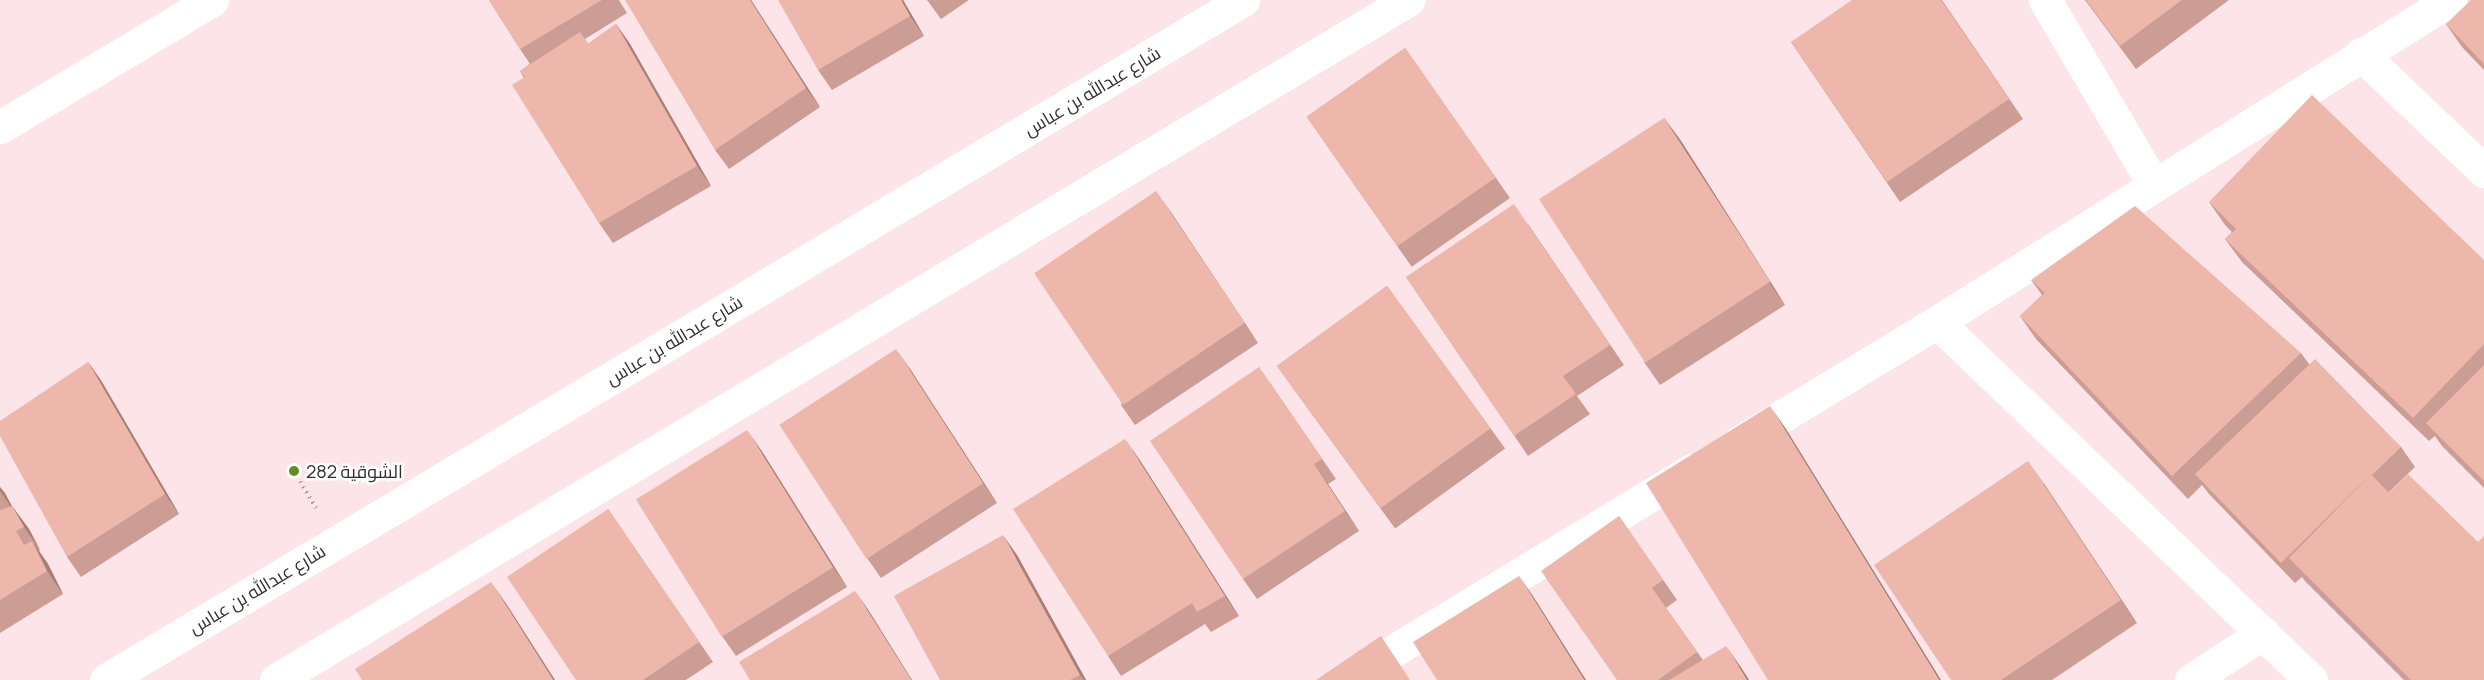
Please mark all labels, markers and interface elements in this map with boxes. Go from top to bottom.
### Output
street label: شارع عبدالله بن عباس [1020,42,1164,140]
street label: شارع عبدالله بن عباس [602,291,746,389]
place label: الشوقية 282 [306,460,403,482]
marker: الشوقية 282 [287,464,301,478]
street label: شارع عبدالله بن عباس [185,540,329,638]

